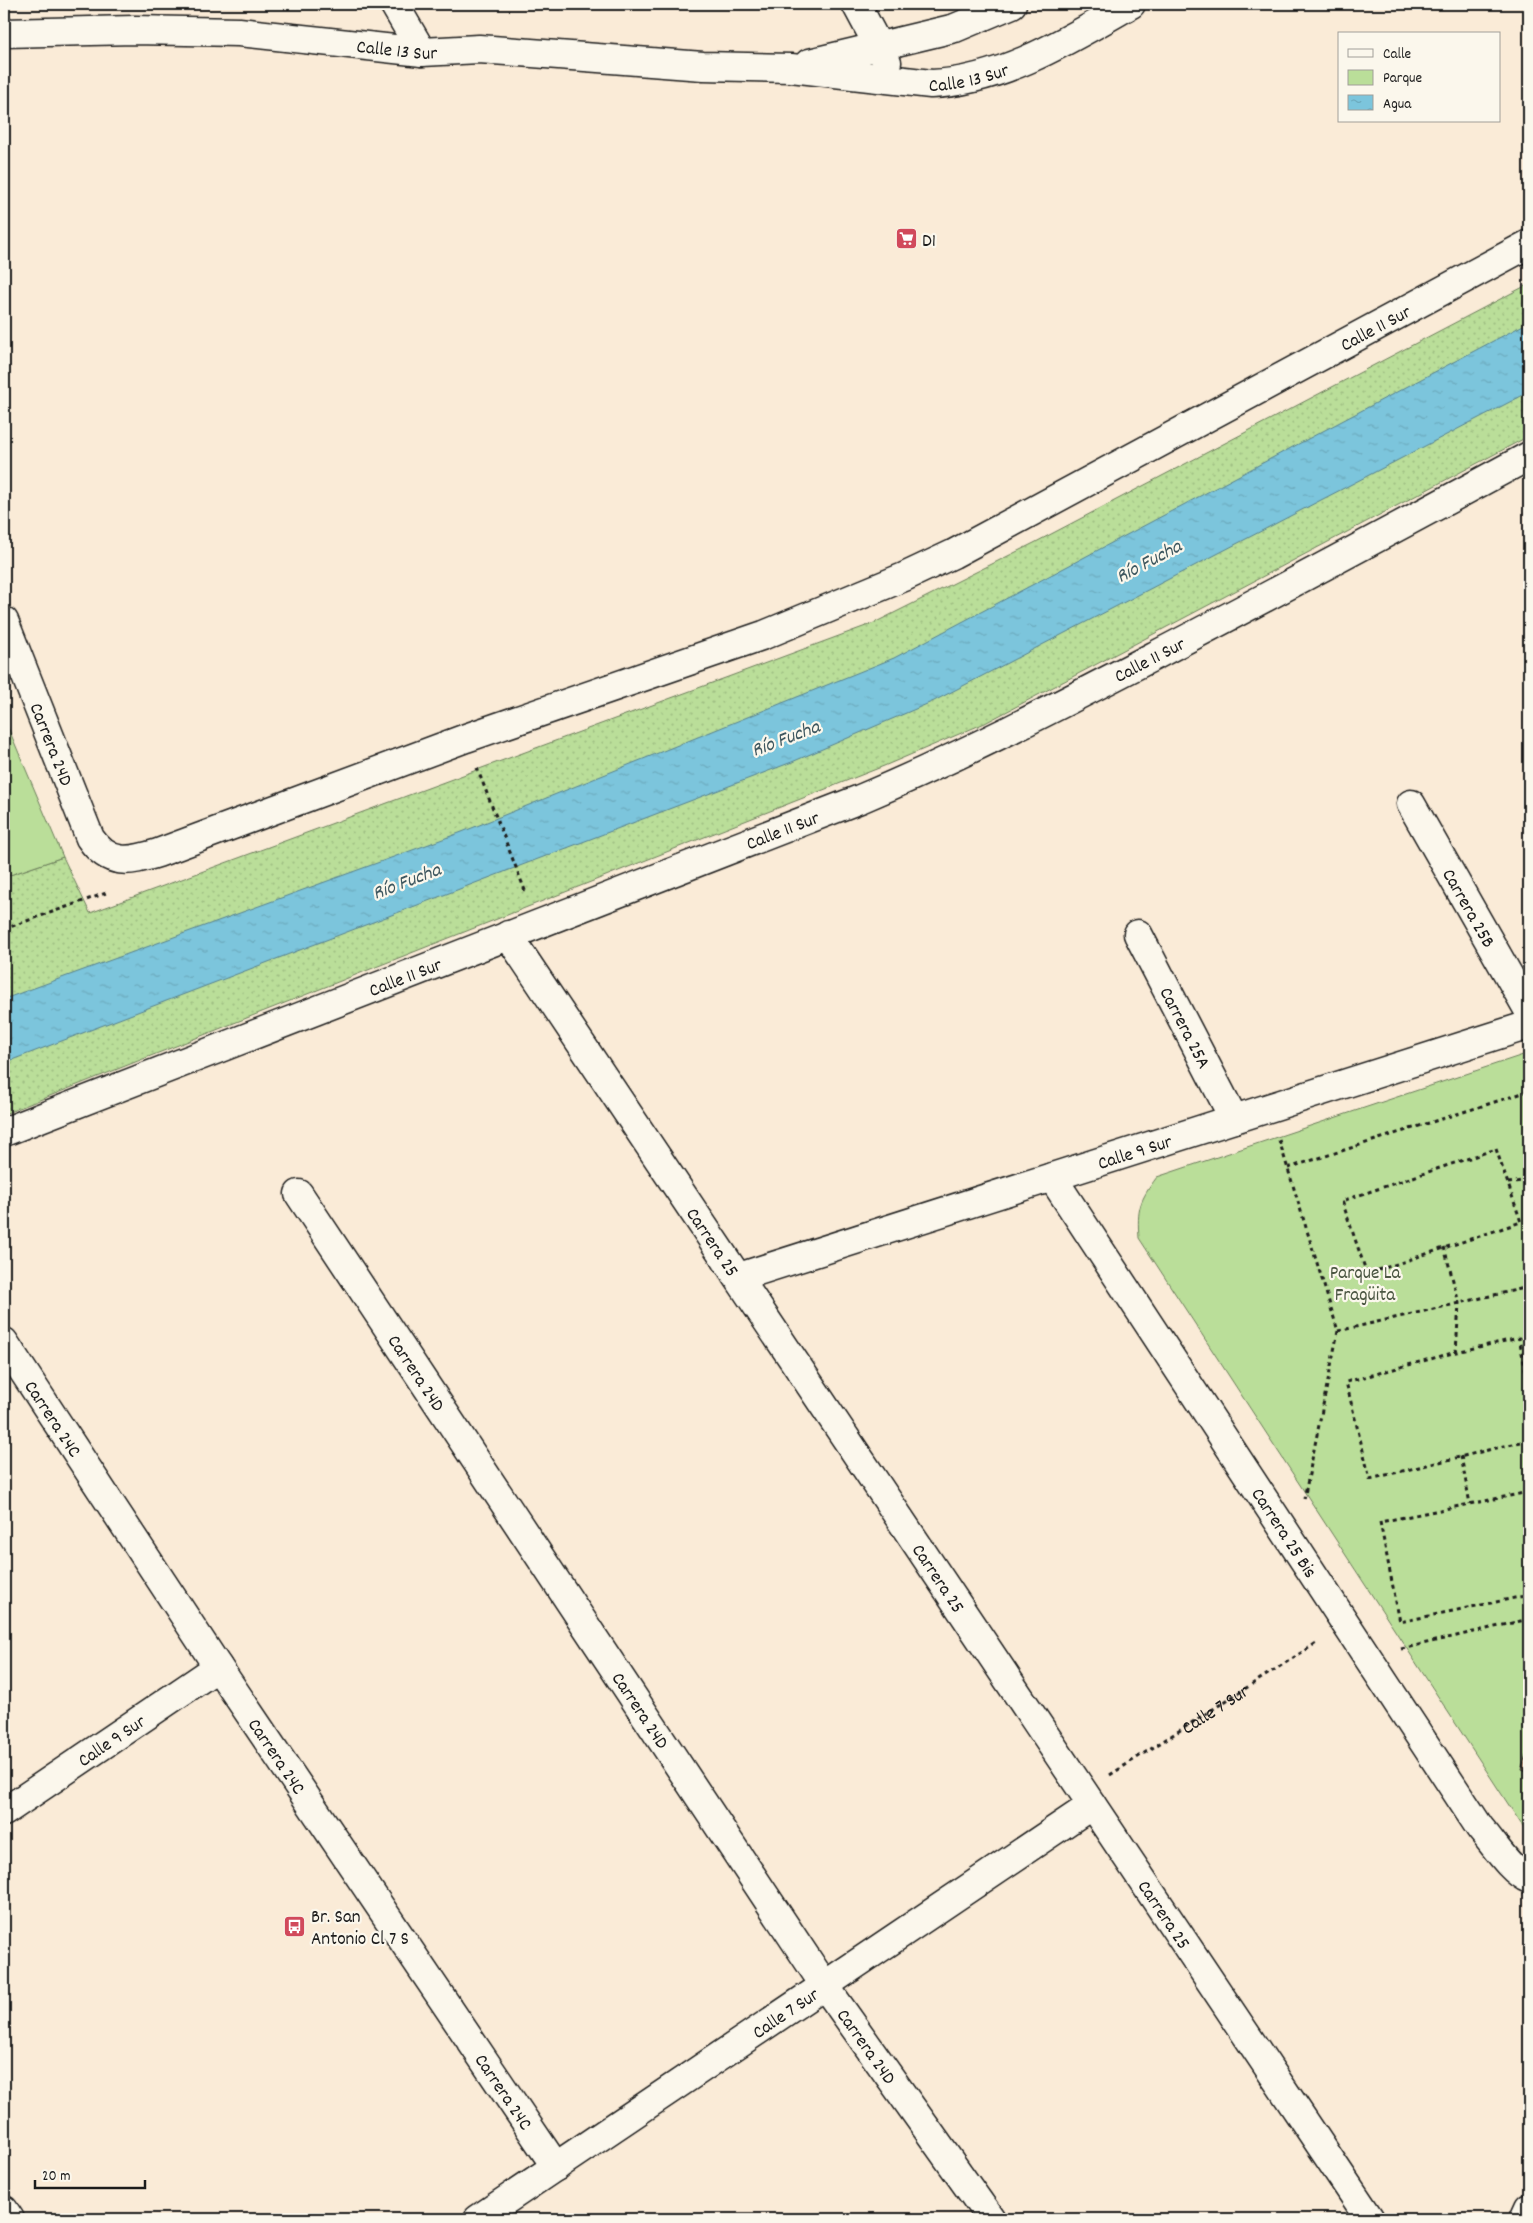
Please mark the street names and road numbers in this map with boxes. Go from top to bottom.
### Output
street label: Calle 13 Sur [355,35,438,69]
street label: Calle 13 Sur [928,58,1013,101]
street label: Calle 11 Sur [1336,300,1417,360]
street label: Calle 11 Sur [1111,632,1191,691]
street label: Carrera 24D [21,700,78,791]
street label: Calle 11 Sur [743,806,824,859]
street label: Carrera 25B [1434,865,1500,954]
street label: Calle 11 Sur [365,953,447,1006]
street label: Carrera 25A [1151,983,1216,1074]
street label: Calle 9 Sur [1095,1130,1176,1179]
street label: Carrera 25 [678,1203,744,1283]
street label: Carrera 24D [379,1330,450,1418]
street label: Carrera 24C [16,1376,86,1464]
street label: Carrera 25 Bis [1243,1484,1322,1585]
street label: Carrera 25 [903,1540,970,1620]
street label: Carrera 24D [603,1668,674,1756]
street label: Calle 7 Sur [1177,1679,1255,1743]
street label: Calle 9 Sur [73,1710,152,1775]
street label: Carrera 24C [239,1714,310,1801]
street label: Carrera 25 [1129,1876,1195,1956]
street label: Calle 7 Sur [748,1983,826,2047]
street label: Carrera 24D [828,2004,901,2091]
street label: Carrera 24C [466,2050,537,2137]

